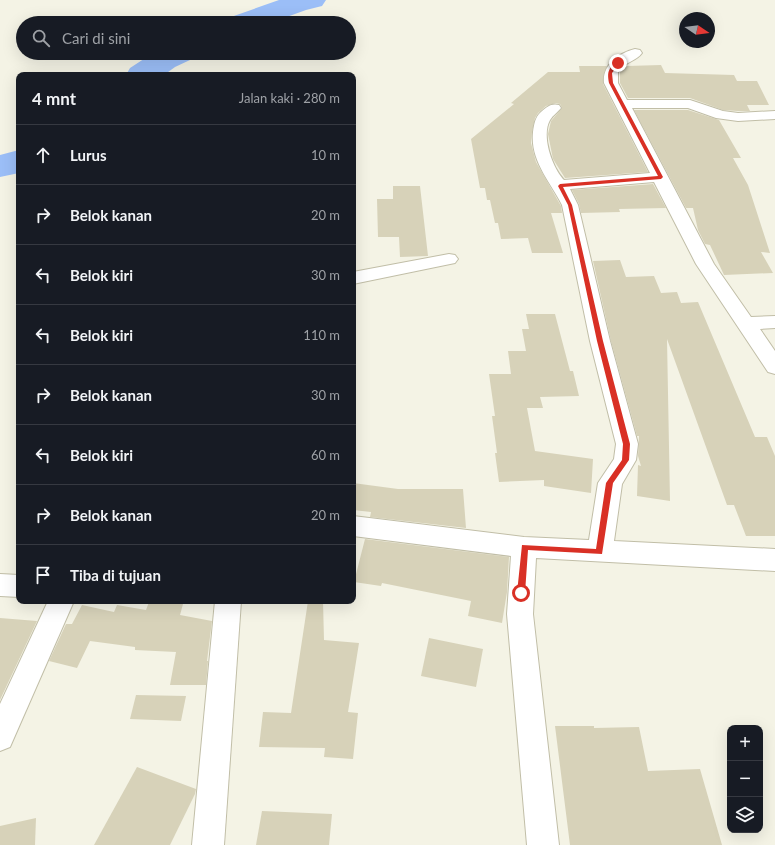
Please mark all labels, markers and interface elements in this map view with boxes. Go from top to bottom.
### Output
north arrow [679,12,715,48]
search box [16,16,356,60]
icon: search [30,27,52,49]
text: Cari di sini [62,29,130,47]
route end [609,54,627,72]
text: 4 mnt [32,88,76,109]
text: Jalan kaki · 280 m [239,90,340,106]
icon: ahead [32,144,54,166]
text: Lurus [70,146,107,164]
text: 10 m [311,147,340,163]
icon: right [32,204,54,226]
text: Belok kanan [70,206,152,224]
text: 20 m [311,207,340,223]
icon: left [32,264,54,286]
text: Belok kiri [70,266,133,284]
text: 30 m [311,267,340,283]
icon: left [32,324,54,346]
text: Belok kiri [70,326,133,344]
text: 110 m [303,327,340,343]
icon: right [32,384,54,406]
text: Belok kanan [70,386,152,404]
text: 30 m [311,387,340,403]
icon: left [32,444,54,466]
text: Belok kiri [70,446,133,464]
text: 60 m [311,447,340,463]
icon: right [32,504,54,526]
text: Belok kanan [70,506,152,524]
text: 20 m [311,507,340,523]
icon: arrive [32,564,54,586]
text: Tiba di tujuan [70,566,161,584]
route start [512,584,530,602]
map controls [727,725,763,833]
button: + [727,725,763,761]
button: − [727,761,763,797]
button: layers [727,797,763,833]

